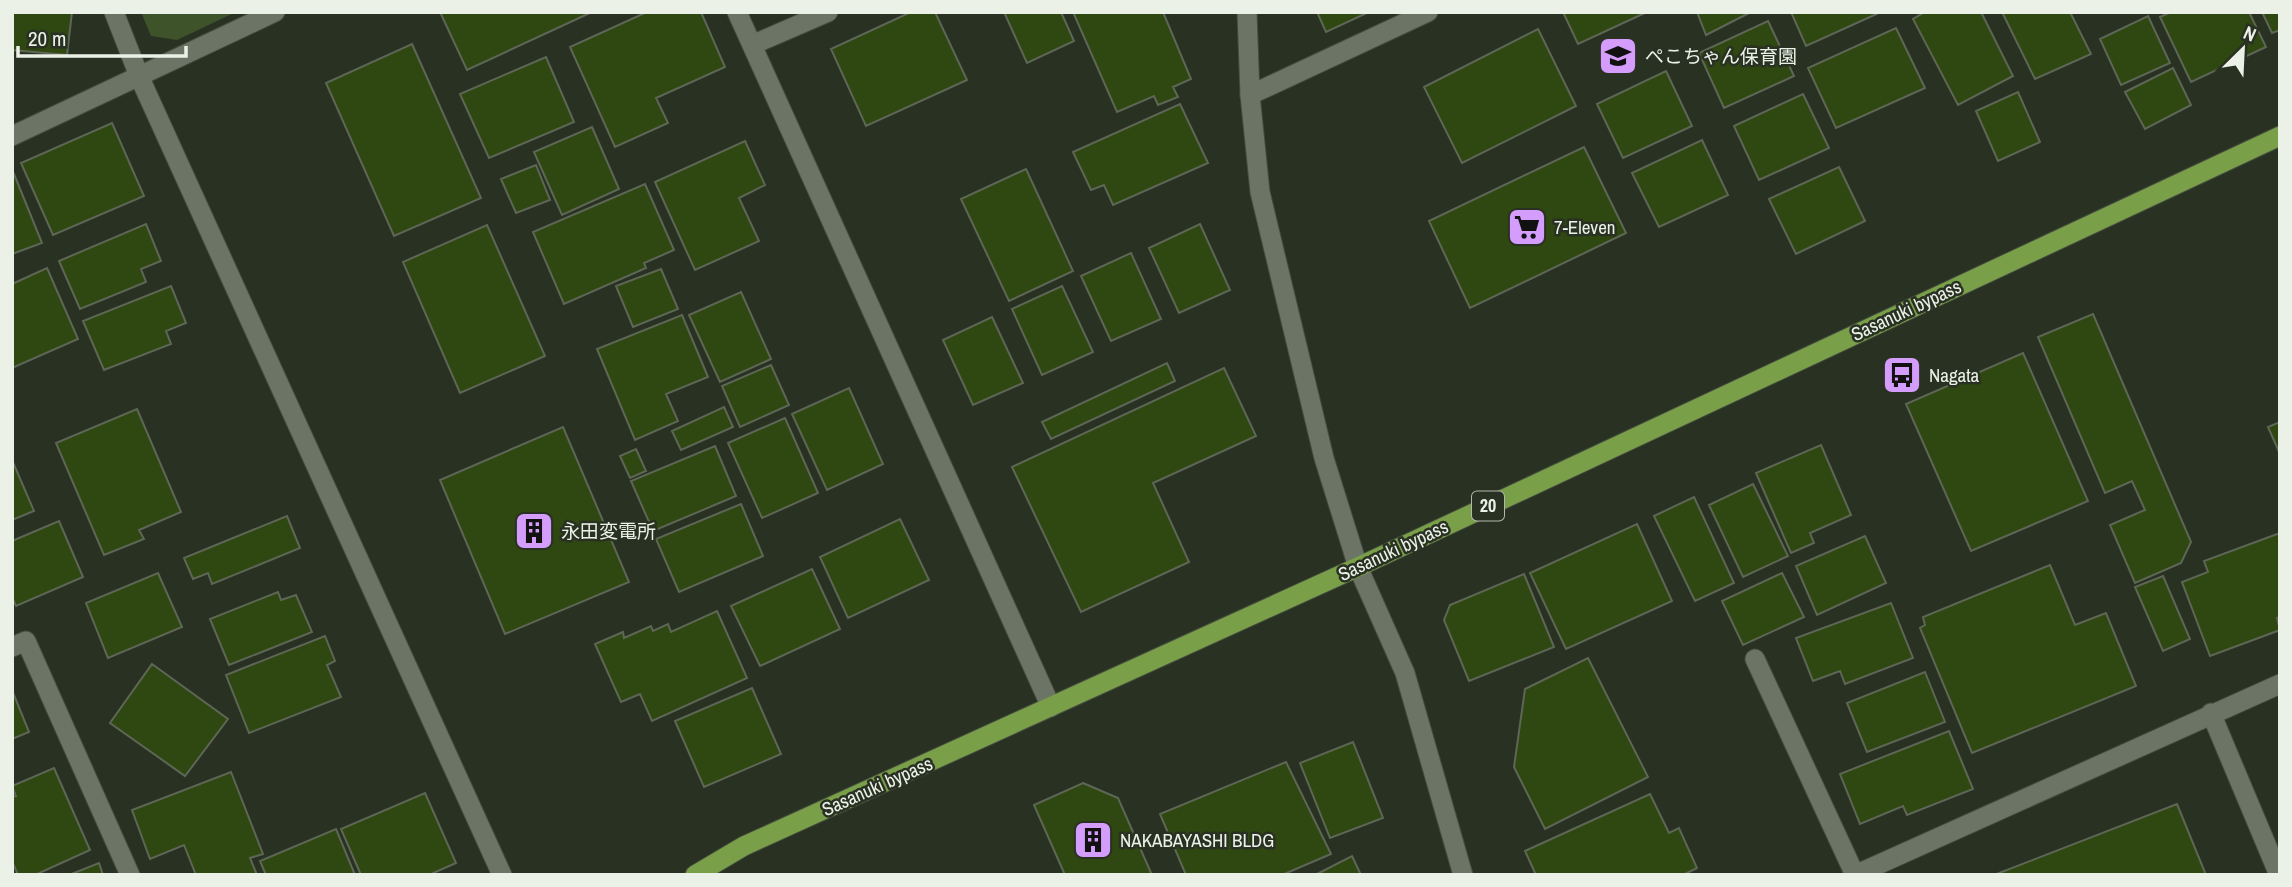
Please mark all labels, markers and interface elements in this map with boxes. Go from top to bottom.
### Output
scale bar [18,14,186,58]
north arrow [2208,14,2278,84]
text: N [2239,19,2260,48]
text: 20 m [28,24,66,53]
school or university icon: ぺこちゃん保育園 [1597,35,1639,77]
place label: ぺこちゃん保育園 [1645,43,1797,69]
supermarket icon: 7-Eleven [1506,206,1548,248]
place label: 7-Eleven [1554,214,1615,240]
street label: Sasanuki bypass [1847,273,1965,347]
bus stop icon: Nagata [1881,354,1923,396]
place label: Nagata [1929,362,1980,388]
road number: 20 [1472,492,1504,520]
building icon: 永田変電所 [513,510,555,552]
street label: Sasanuki bypass [1334,513,1452,587]
place label: 永田変電所 [561,518,656,544]
street label: Sasanuki bypass [818,750,937,822]
building icon: NAKABAYASHI BLDG [1072,819,1114,861]
place label: NAKABAYASHI BLDG [1120,827,1274,853]

